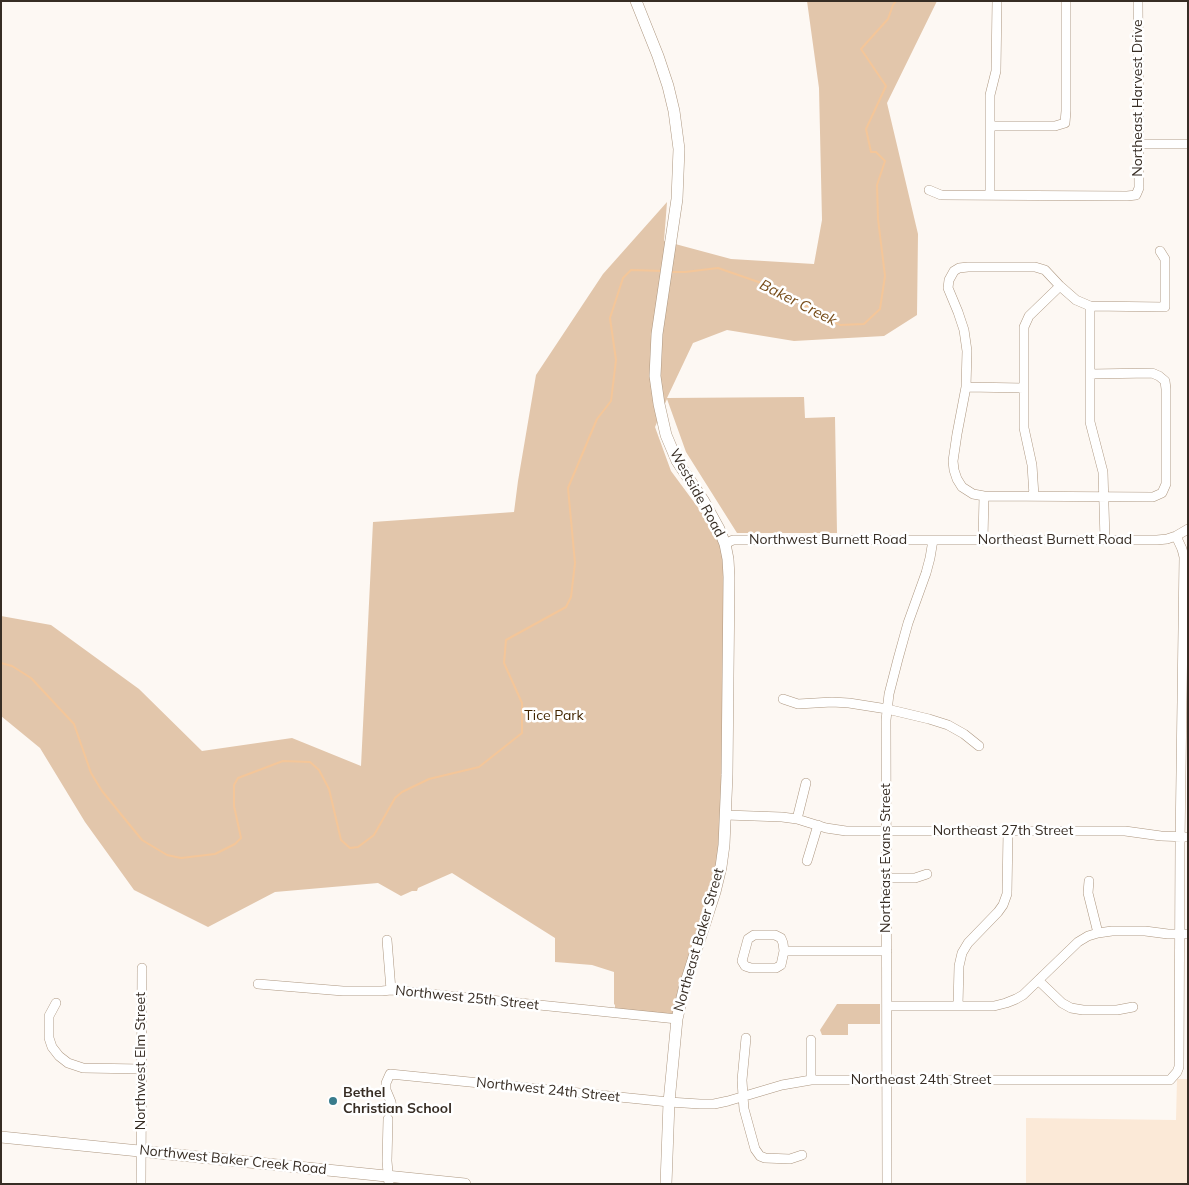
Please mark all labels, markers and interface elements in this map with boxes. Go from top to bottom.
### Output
street label: Northeast Harvest Drive [1130,19,1146,177]
water label: Baker Creek [757,276,839,330]
street label: Westside Road [666,446,728,540]
street label: Northwest Burnett Road [749,532,907,548]
street label: Northeast Burnett Road [978,532,1132,548]
park label: Tice Park [524,708,584,724]
street label: Northeast Evans Street [878,783,894,933]
street label: Northeast 27th Street [933,823,1073,839]
street label: Northeast Baker Street [670,866,728,1014]
street label: Northwest 25th Street [394,982,540,1014]
street label: Northwest Elm Street [133,992,149,1130]
street label: Northeast 24th Street [851,1072,991,1088]
street label: Northwest 24th Street [475,1074,621,1106]
place label: Bethel Christian School [343,1085,452,1118]
marker: Bethel Christian School [327,1095,339,1107]
street label: Northwest Baker Creek Road [138,1142,328,1178]

